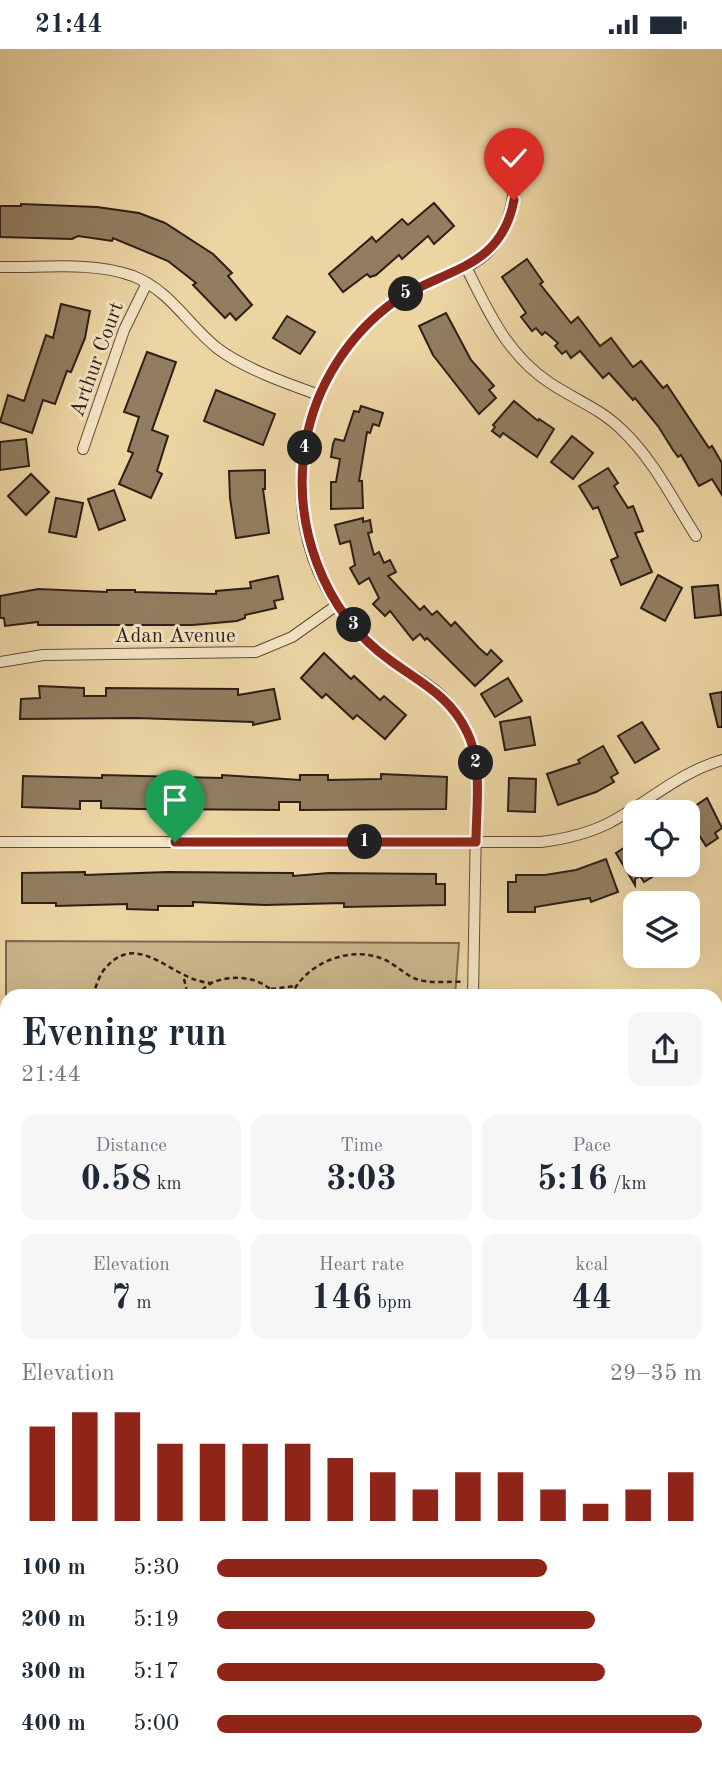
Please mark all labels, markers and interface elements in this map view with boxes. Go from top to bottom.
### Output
text: 21:44 [35,12,103,38]
pin [484,128,544,200]
icon: check [495,139,533,177]
pin: 5 [388,277,424,311]
text: 5 [400,284,411,303]
street label: Arthur Court [67,299,128,420]
pin: 4 [288,431,322,465]
text: 4 [299,438,310,457]
pin: 3 [336,607,372,643]
text: 3 [348,615,359,634]
street label: Adan Avenue [114,626,236,647]
pin: 2 [458,745,494,781]
text: 2 [470,753,481,772]
pin [145,770,205,842]
icon: arrive [156,781,194,819]
map controls [623,800,700,968]
button: locate [623,800,700,877]
pin: 1 [348,825,382,859]
text: 1 [359,832,370,851]
button: layers [623,891,700,968]
button: share [628,1012,702,1086]
text: Evening run [21,1016,227,1054]
text: 21:44 [21,1063,81,1086]
text: Distance [95,1137,167,1156]
text: Time [340,1137,383,1156]
text: Pace [573,1137,611,1156]
text: 0.58 [81,1162,151,1197]
text: 3:03 [326,1162,397,1197]
text: 5:16 [537,1162,608,1197]
text: km [151,1175,182,1194]
text: /km [608,1175,647,1194]
text: Elevation [93,1256,170,1275]
text: Heart rate [319,1256,404,1275]
text: kcal [575,1256,608,1275]
text: 7 [111,1281,131,1316]
text: 146 [311,1281,372,1316]
text: 44 [572,1281,612,1316]
text: m [131,1294,152,1313]
text: bpm [372,1294,412,1313]
text: Elevation [21,1362,115,1385]
text: 29–35 m [610,1362,702,1385]
text: 100 m [21,1556,86,1579]
text: 5:30 [133,1556,179,1579]
text: 200 m [21,1608,86,1631]
text: 5:19 [133,1608,179,1631]
text: 300 m [21,1660,86,1683]
text: 5:17 [133,1660,179,1683]
text: 400 m [21,1712,86,1735]
text: 5:00 [133,1712,179,1735]

